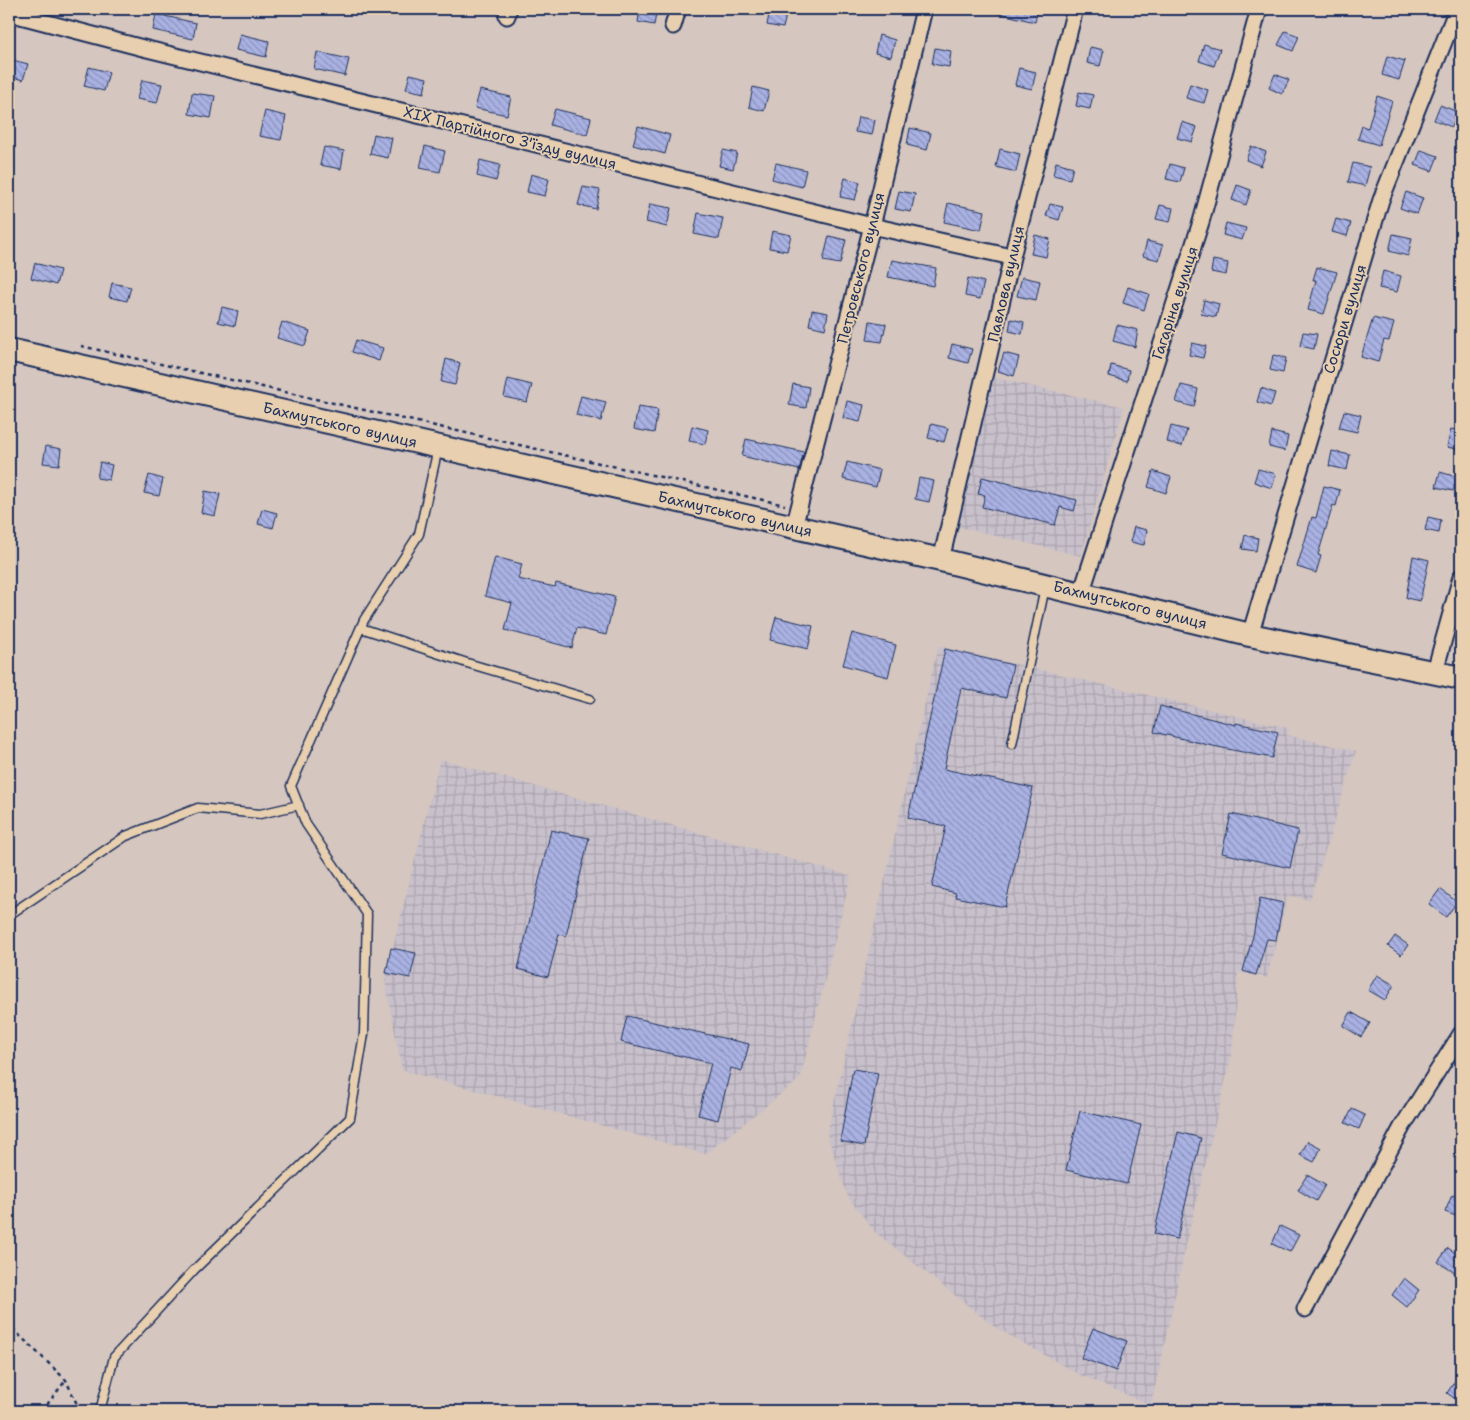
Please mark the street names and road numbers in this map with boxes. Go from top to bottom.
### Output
street label: XIX Партійного З'їзду вулиця [401,102,619,174]
street label: Петровського вулиця [833,190,889,346]
street label: Павлова вулиця [983,224,1029,344]
street label: Гагаріна вулиця [1147,244,1203,362]
street label: Сосюри вулиця [1319,262,1371,376]
street label: Бахмутського вулиця [261,397,419,453]
street label: Бахмутського вулиця [656,486,814,542]
street label: Бахмутського вулиця [1051,576,1209,634]

